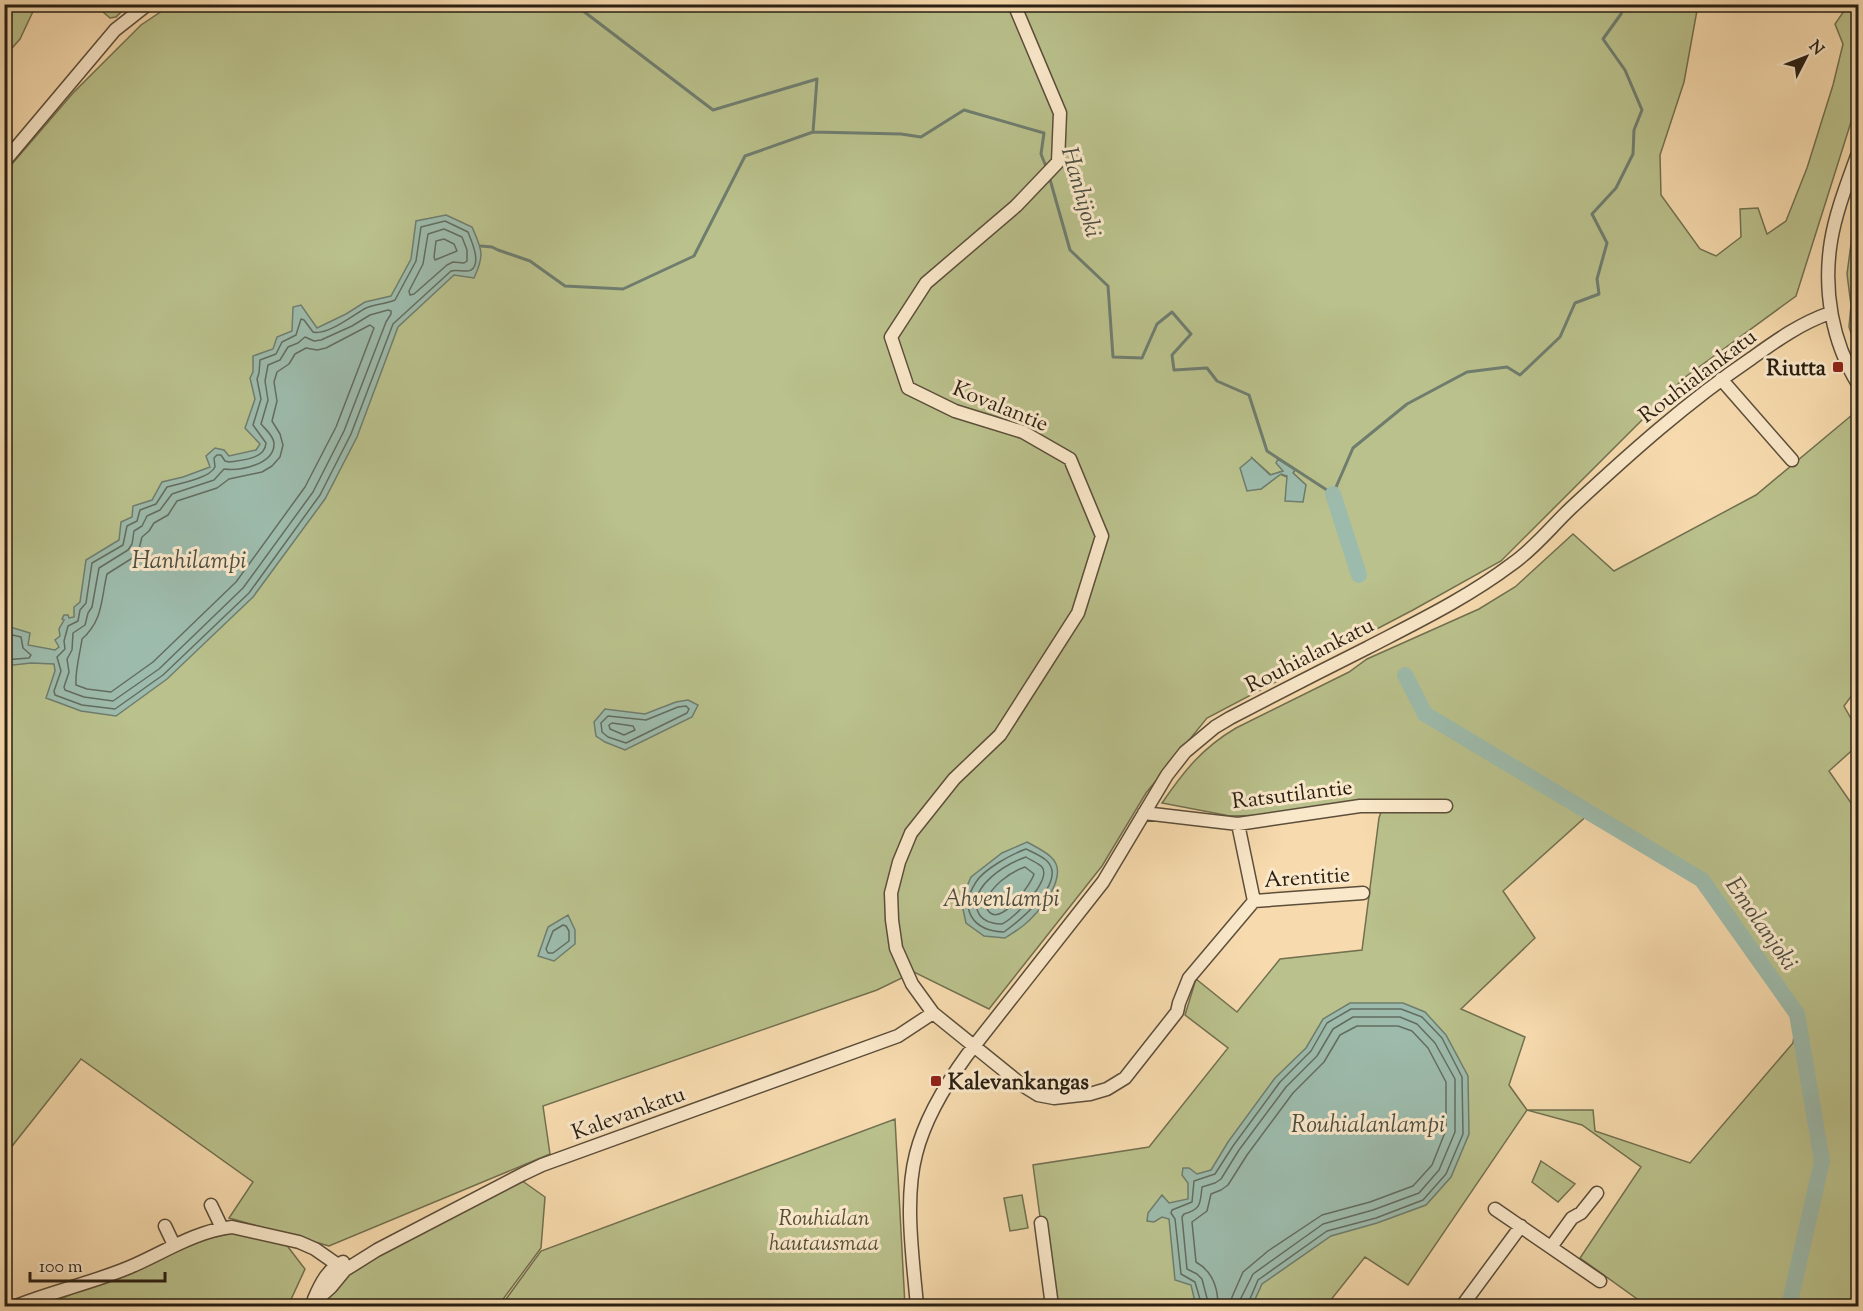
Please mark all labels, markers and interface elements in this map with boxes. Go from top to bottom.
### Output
north arrow [1776,27,1836,87]
text: N [1802,36,1828,61]
water label: Hanhijoki [1051,143,1109,242]
street label: Rouhialankatu [1633,322,1765,432]
place label: Riutta [1766,354,1827,386]
marker: Riutta [1831,360,1845,374]
street label: Kovalantie [947,374,1053,442]
water label: Hanhilampi [132,545,246,579]
street label: Rouhialankatu [1240,610,1381,703]
street label: Ratsutilantie [1230,773,1355,819]
street label: Arentitie [1263,860,1351,898]
water label: Emolanjoki [1716,870,1805,978]
water label: Ahvenlampi [943,883,1060,917]
place label: Kalevankangas [948,1068,1089,1100]
marker: Kalevankangas [929,1074,943,1088]
street label: Kalevankatu [568,1079,691,1150]
water label: Rouhialanlampi [1291,1109,1445,1143]
park label: Rouhialan hautausmaa [769,1204,879,1261]
scale bar [30,1245,165,1283]
text: 100 m [39,1255,83,1281]

